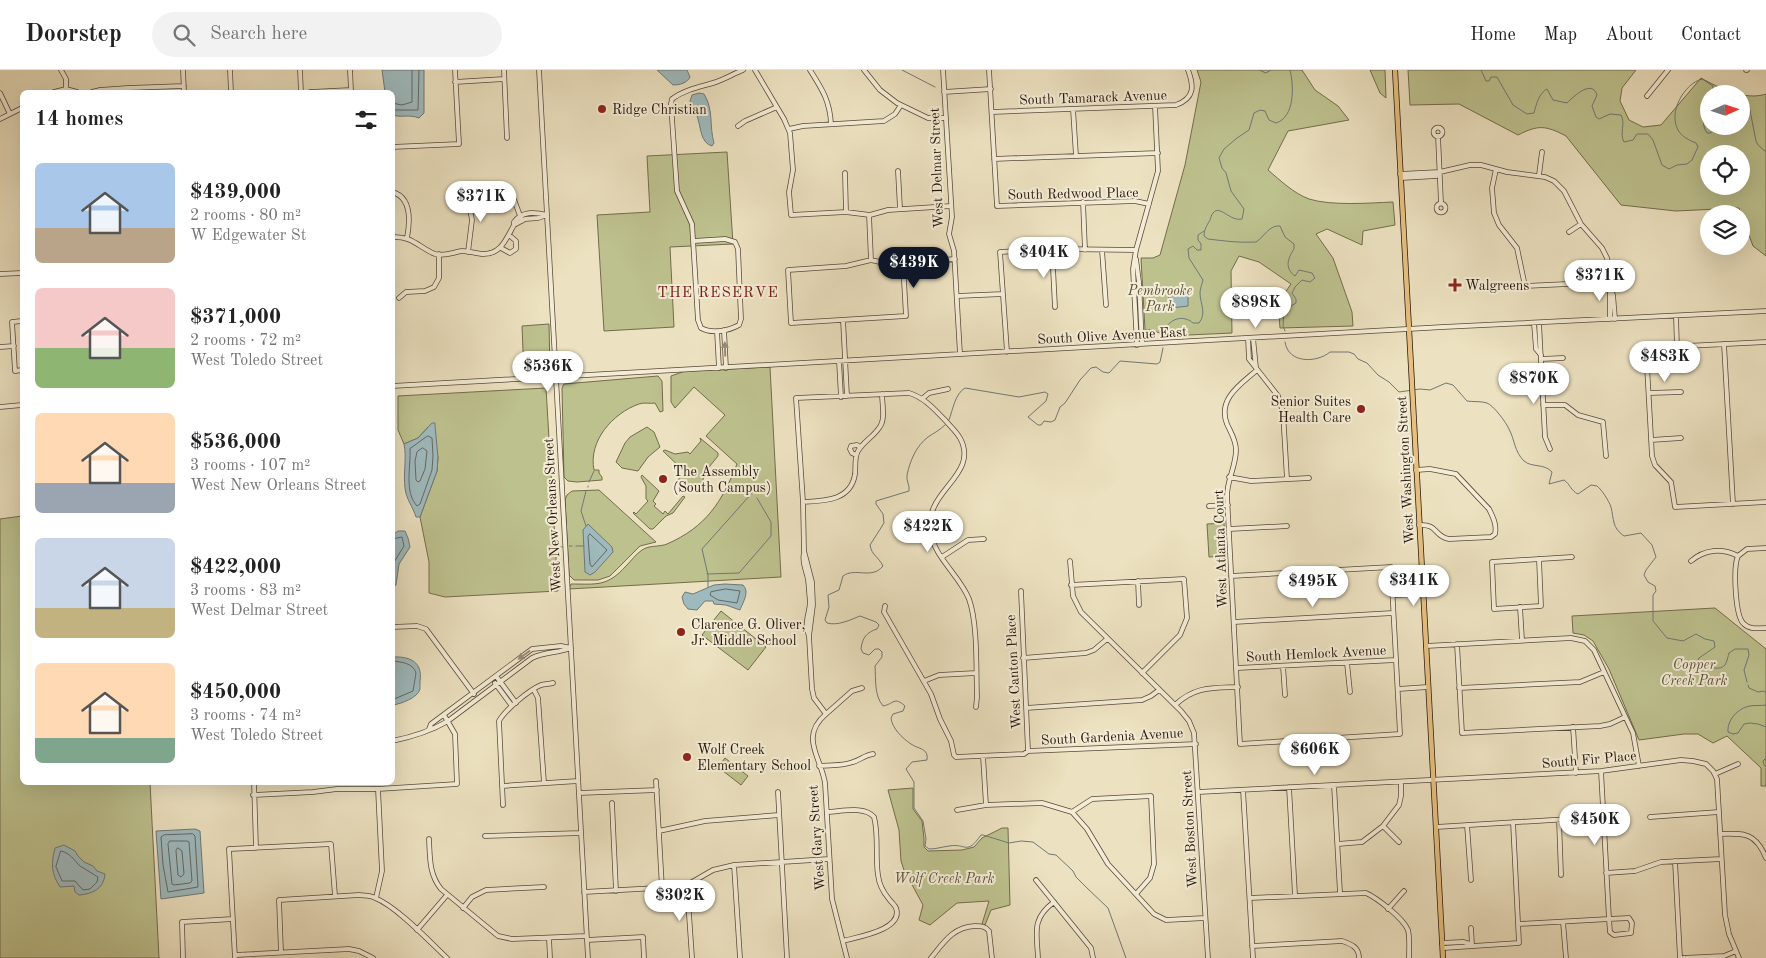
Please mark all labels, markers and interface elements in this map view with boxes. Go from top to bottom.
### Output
search box [152,12,502,57]
icon: search [170,21,198,49]
text: Doorstep [25,23,122,47]
text: Search here [210,25,307,44]
text: Home [1470,26,1516,44]
text: Map [1544,26,1577,44]
text: About [1605,26,1653,44]
text: Contact [1681,26,1741,44]
north arrow [1700,85,1750,135]
map controls [1700,85,1750,255]
street label: South Tamarack Avenue [1019,88,1167,108]
marker: Ridge Christian [596,103,608,115]
place label: Ridge Christian [612,103,707,117]
icon: filters [352,106,380,134]
street label: West Delmar Street [928,107,946,229]
text: 14 homes [35,109,123,130]
button: locate [1700,145,1750,195]
pin: $371K [446,180,516,223]
text: $439,000 [190,182,281,203]
icon: home [75,183,135,243]
street label: South Redwood Place [1007,186,1139,202]
text: $371K [456,189,506,205]
button: layers [1700,205,1750,255]
text: 2 rooms · 80 m² [190,208,301,224]
text: W Edgewater St [190,228,306,244]
pin: $404K [1009,236,1079,279]
text: $404K [1019,245,1069,261]
pin: $439K [879,246,949,289]
text: $439K [889,255,939,271]
pin: $371K [1565,260,1635,302]
text: $371K [1575,268,1625,284]
marker: Walgreens [1449,279,1461,291]
place label: Walgreens [1465,279,1529,293]
park label: Pembrooke Park [1127,284,1192,314]
district label: THE RESERVE [657,286,779,301]
pin: $898K [1221,286,1291,329]
text: $898K [1231,295,1281,311]
text: $371,000 [190,307,281,328]
icon: home [75,308,135,368]
street label: South Olive Avenue East [1037,325,1187,347]
text: 2 rooms · 72 m² [190,333,301,349]
one-way arrow [721,340,729,356]
pin: $483K [1630,340,1700,383]
text: $483K [1640,349,1690,365]
pin: $536K [513,350,583,393]
text: West Toledo Street [190,353,323,369]
text: $536K [523,359,573,375]
pin: $870K [1499,362,1569,405]
text: $870K [1509,371,1559,387]
place label: Senior Suites Health Care [1271,395,1351,425]
street label: West Washington Street [1395,395,1417,545]
marker: Senior Suites Health Care [1355,403,1367,415]
text: $536,000 [190,432,281,453]
icon: home [75,433,135,493]
street label: West New Orleans Street [542,437,564,592]
text: 3 rooms · 107 m² [190,458,310,474]
place label: The Assembly (South Campus) [673,465,771,495]
marker: The Assembly (South Campus) [657,473,669,485]
text: West New Orleans Street [190,478,366,494]
street label: West Atlanta Court [1212,489,1230,609]
pin: $422K [893,510,963,553]
text: $422K [903,519,953,535]
text: $422,000 [190,557,281,578]
icon: home [75,558,135,618]
pin: $341K [1379,564,1449,607]
pin: $495K [1278,566,1348,608]
text: $341K [1389,573,1439,589]
text: $495K [1288,574,1338,590]
text: 3 rooms · 83 m² [190,583,301,599]
text: West Delmar Street [190,603,328,619]
street label: West Canton Place [1004,614,1024,730]
place label: Clarence G. Oliver, Jr. Middle School [691,618,805,648]
marker: Clarence G. Oliver, Jr. Middle School [675,626,687,638]
street label: South Hemlock Avenue [1245,643,1387,665]
one-way arrow [517,650,531,660]
park label: Copper Creek Park [1661,658,1727,688]
text: $450,000 [190,682,281,703]
icon: home [75,683,135,743]
text: 3 rooms · 74 m² [190,708,301,724]
street label: South Gardenia Avenue [1040,726,1184,748]
text: West Toledo Street [190,728,323,744]
pin: $606K [1280,734,1350,776]
text: $606K [1290,742,1340,758]
place label: Wolf Creek Elementary School [697,743,811,773]
street label: South Fir Place [1541,749,1637,771]
marker: Wolf Creek Elementary School [681,751,693,763]
street label: West Boston Street [1180,770,1200,888]
street label: West Gary Street [806,784,828,891]
pin: $450K [1560,804,1630,846]
text: $450K [1570,812,1620,828]
park label: Wolf Creek Park [894,872,994,887]
pin: $302K [645,880,715,922]
text: $302K [655,888,705,904]

